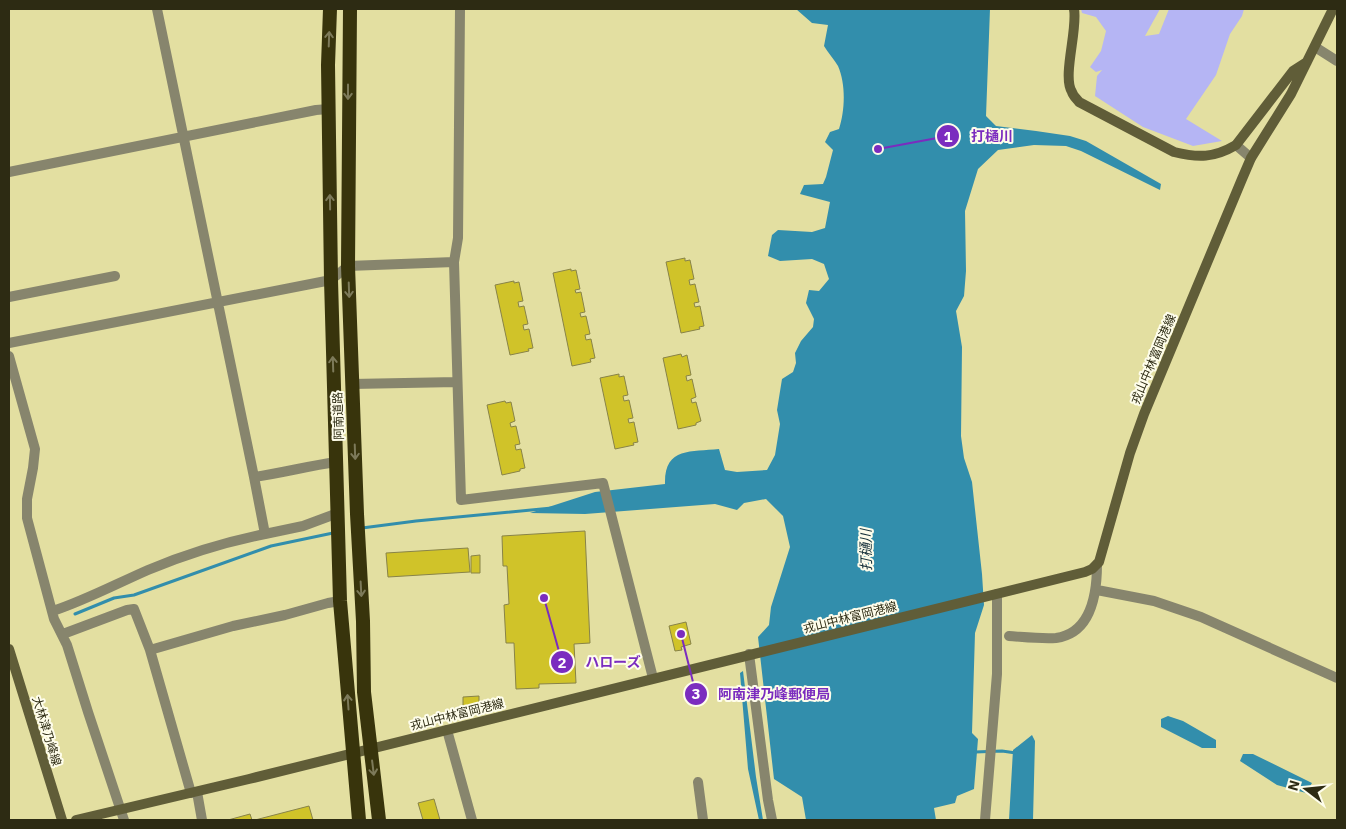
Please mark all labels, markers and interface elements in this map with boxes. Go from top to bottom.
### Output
one-way arrow [324,31,334,48]
one-way arrow [343,84,353,100]
callout: 打樋川 [936,122,1023,151]
text: 1 [943,127,953,146]
text: 打樋川 [971,127,1013,145]
one-way arrow [325,194,335,210]
one-way arrow [344,282,354,298]
street label: 戎山中林富岡港線 [1127,312,1179,406]
one-way arrow [329,356,338,372]
street label: 阿南道路 [330,392,346,440]
one-way arrow [350,444,359,460]
water label: 打樋川 [857,527,875,571]
one-way arrow [357,581,366,597]
street label: 戎山中林富岡港線 [802,598,898,636]
callout: ハローズ [550,648,651,677]
text: 2 [557,653,567,672]
text: ハローズ [585,653,641,671]
callout: 阿南津乃峰郵便局 [683,679,840,708]
text: 3 [691,684,701,703]
text: 阿南津乃峰郵便局 [718,685,830,703]
street label: 大林津乃峰線 [29,694,65,768]
one-way arrow [344,694,353,710]
street label: 戎山中林富岡港線 [409,695,505,733]
one-way arrow [368,760,378,776]
north arrow [1281,764,1331,814]
text: N [1283,778,1304,793]

